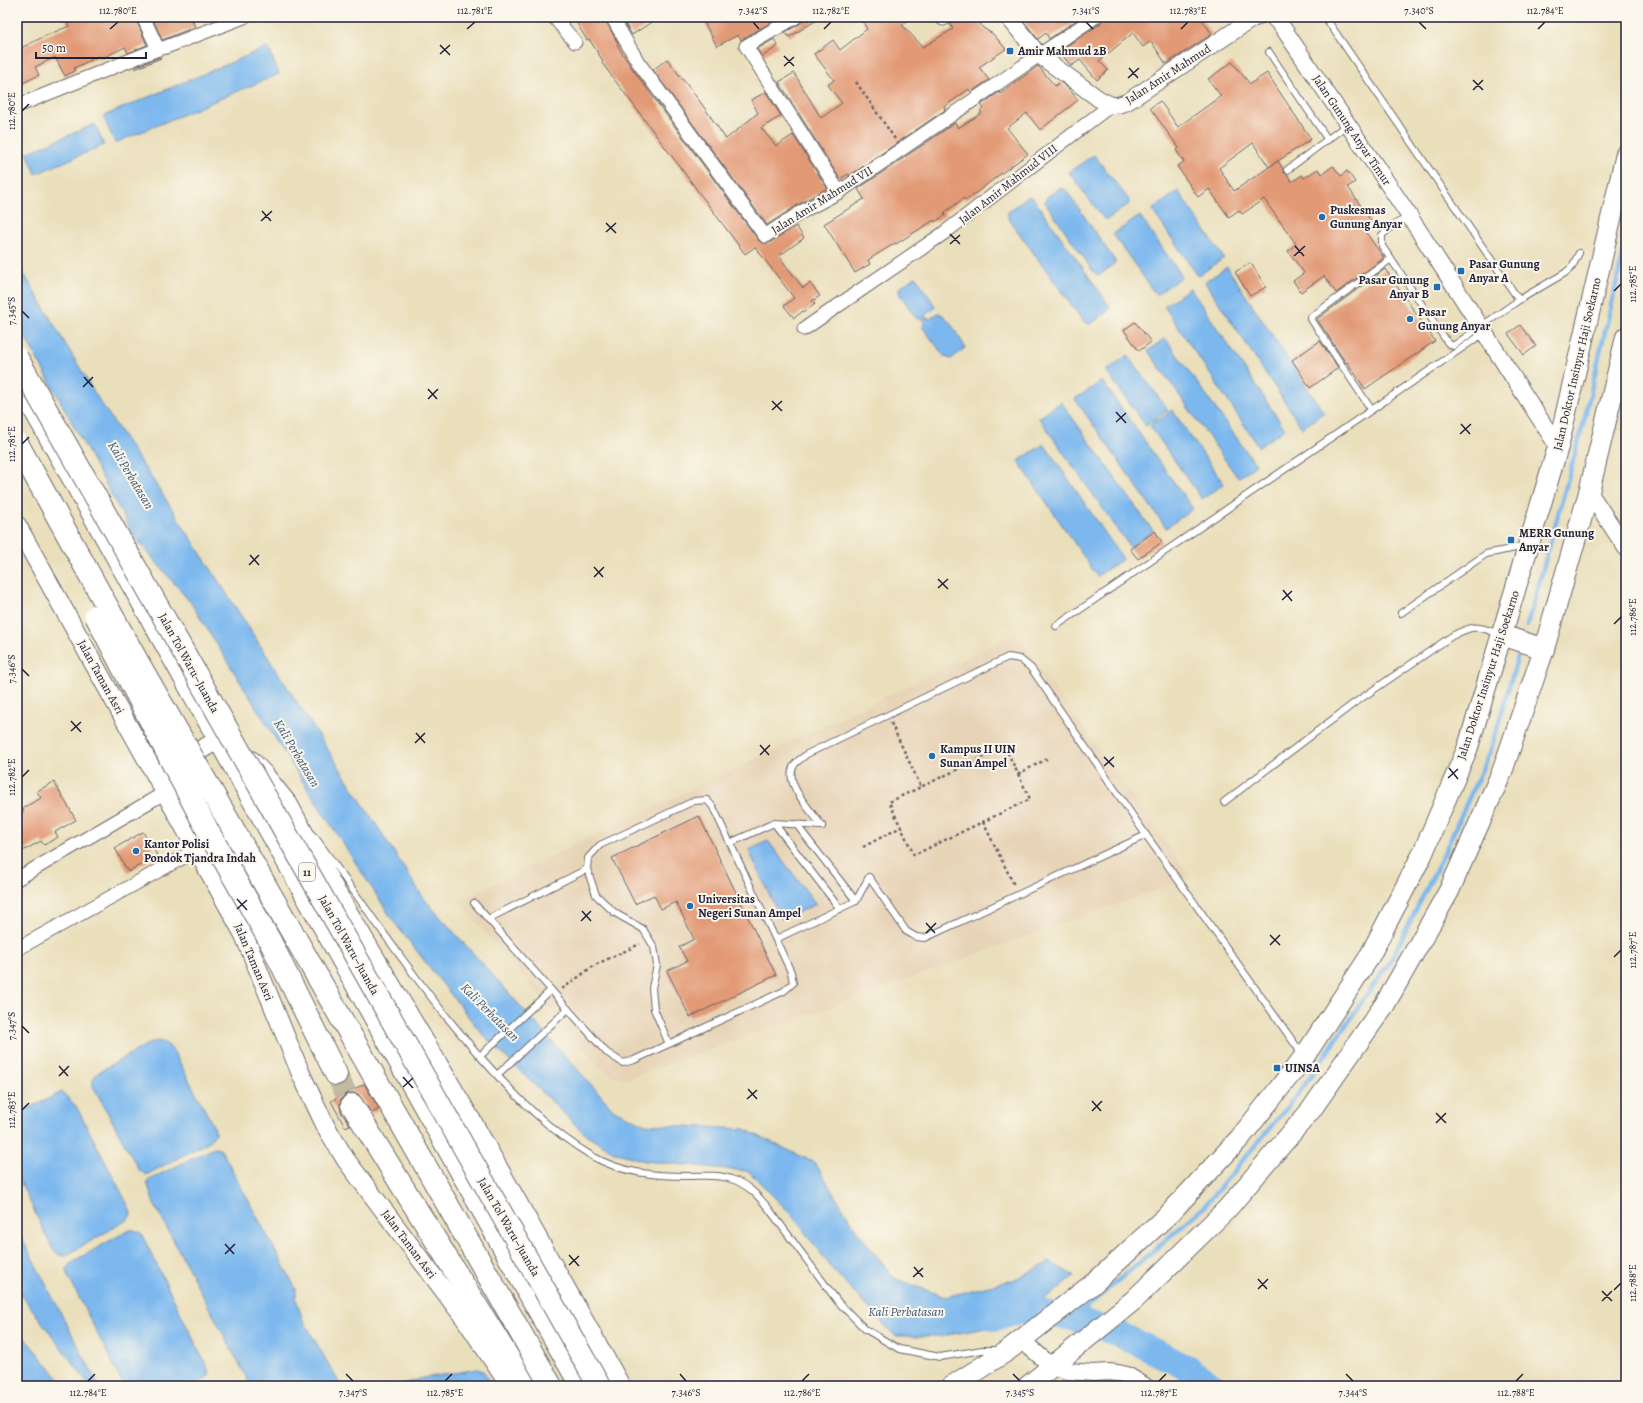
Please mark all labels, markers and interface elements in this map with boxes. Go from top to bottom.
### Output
text: 112.780°E [99,4,137,17]
text: 112.781°E [457,4,493,17]
text: 7.342°S [738,4,768,17]
text: 112.782°E [812,4,850,17]
text: 7.341°S [1072,4,1100,17]
text: 112.783°E [1170,4,1206,17]
text: 7.340°S [1404,4,1434,17]
text: 112.784°E [1526,4,1564,17]
scale bar [36,34,146,60]
text: 50 m [42,40,66,56]
street label: Jalan Amir Mahmud [1122,40,1214,108]
place label: Amir Mahmud 2B [1017,43,1107,59]
marker: Amir Mahmud 2B [1005,46,1015,56]
street label: Jalan Gunung Anyar Timur [1309,71,1395,189]
text: 112.780°E [5,92,18,130]
street label: Jalan Amir Mahmud VIII [955,140,1061,228]
street label: Jalan Amir Mahmud VII [768,162,876,238]
place label: Puskesmas Gunung Anyar [1330,202,1402,232]
marker: Puskesmas Gunung Anyar [1317,212,1327,222]
place label: Pasar Gunung Anyar A [1468,256,1540,286]
text: 112.785°E [1626,265,1639,302]
marker: Pasar Gunung Anyar A [1456,266,1466,276]
place label: Pasar Gunung Anyar B [1358,272,1430,302]
street label: Jalan Doktor Insinyur Haji Soekarno [1549,276,1605,452]
marker: Pasar Gunung Anyar B [1432,282,1442,292]
text: 7.345°S [5,297,18,325]
place label: Pasar Gunung Anyar [1418,304,1490,334]
marker: Pasar Gunung Anyar [1405,314,1415,324]
text: 112.781°E [5,426,18,462]
water label: Kali Perbatasan [104,438,158,512]
place label: MERR Gunung Anyar [1518,525,1595,555]
marker: MERR Gunung Anyar [1506,535,1516,545]
street label: Jalan Doktor Insinyur Haji Soekarno [1453,588,1523,762]
text: 112.786°E [1626,598,1639,636]
street label: Jalan Tol Waru–Juanda [155,610,223,716]
street label: Jalan Taman Asri [74,637,128,717]
text: 7.346°S [5,655,18,683]
water label: Kali Perbatasan [270,716,324,790]
place label: Kampus II UIN Sunan Ampel [940,741,1016,771]
marker: Kampus II UIN Sunan Ampel [927,751,937,761]
text: 112.782°E [5,758,18,796]
place label: Kantor Polisi Pondok Tjandra Indah [144,836,256,866]
marker: Kantor Polisi Pondok Tjandra Indah [131,846,141,856]
road number: 11 [299,863,315,881]
place label: Universitas Negeri Sunan Ampel [698,891,802,921]
street label: Jalan Tol Waru–Juanda [315,892,383,998]
marker: Universitas Negeri Sunan Ampel [685,901,695,911]
street label: Jalan Taman Asri [231,921,277,1003]
text: 112.787°E [1626,932,1639,968]
water label: Kali Perbatasan [457,979,523,1045]
text: 7.347°S [5,1012,18,1040]
place label: UINSA [1285,1060,1320,1076]
marker: UINSA [1272,1063,1282,1073]
text: 112.783°E [5,1092,18,1128]
street label: Jalan Tol Waru–Juanda [474,1175,544,1280]
street label: Jalan Taman Asri [378,1206,440,1282]
text: 112.788°E [1626,1264,1639,1302]
water label: Kali Perbatasan [868,1303,944,1320]
text: 112.784°E [69,1386,107,1399]
text: 7.347°S [339,1386,367,1399]
text: 112.785°E [427,1386,464,1399]
text: 7.346°S [672,1386,700,1399]
text: 112.786°E [783,1386,821,1399]
text: 7.345°S [1006,1386,1034,1399]
text: 112.787°E [1141,1386,1177,1399]
text: 7.344°S [1339,1386,1367,1399]
text: 112.788°E [1497,1386,1535,1399]

